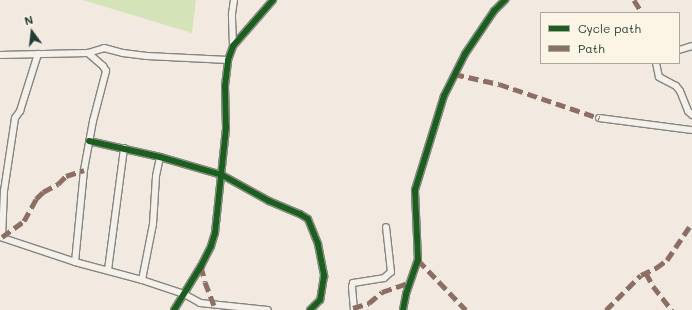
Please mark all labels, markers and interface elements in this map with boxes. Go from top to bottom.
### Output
north arrow [12,12,52,52]
text: N [23,12,35,28]
legend [540,12,680,64]
text: Cycle path [578,20,641,36]
text: Path [578,40,605,56]

